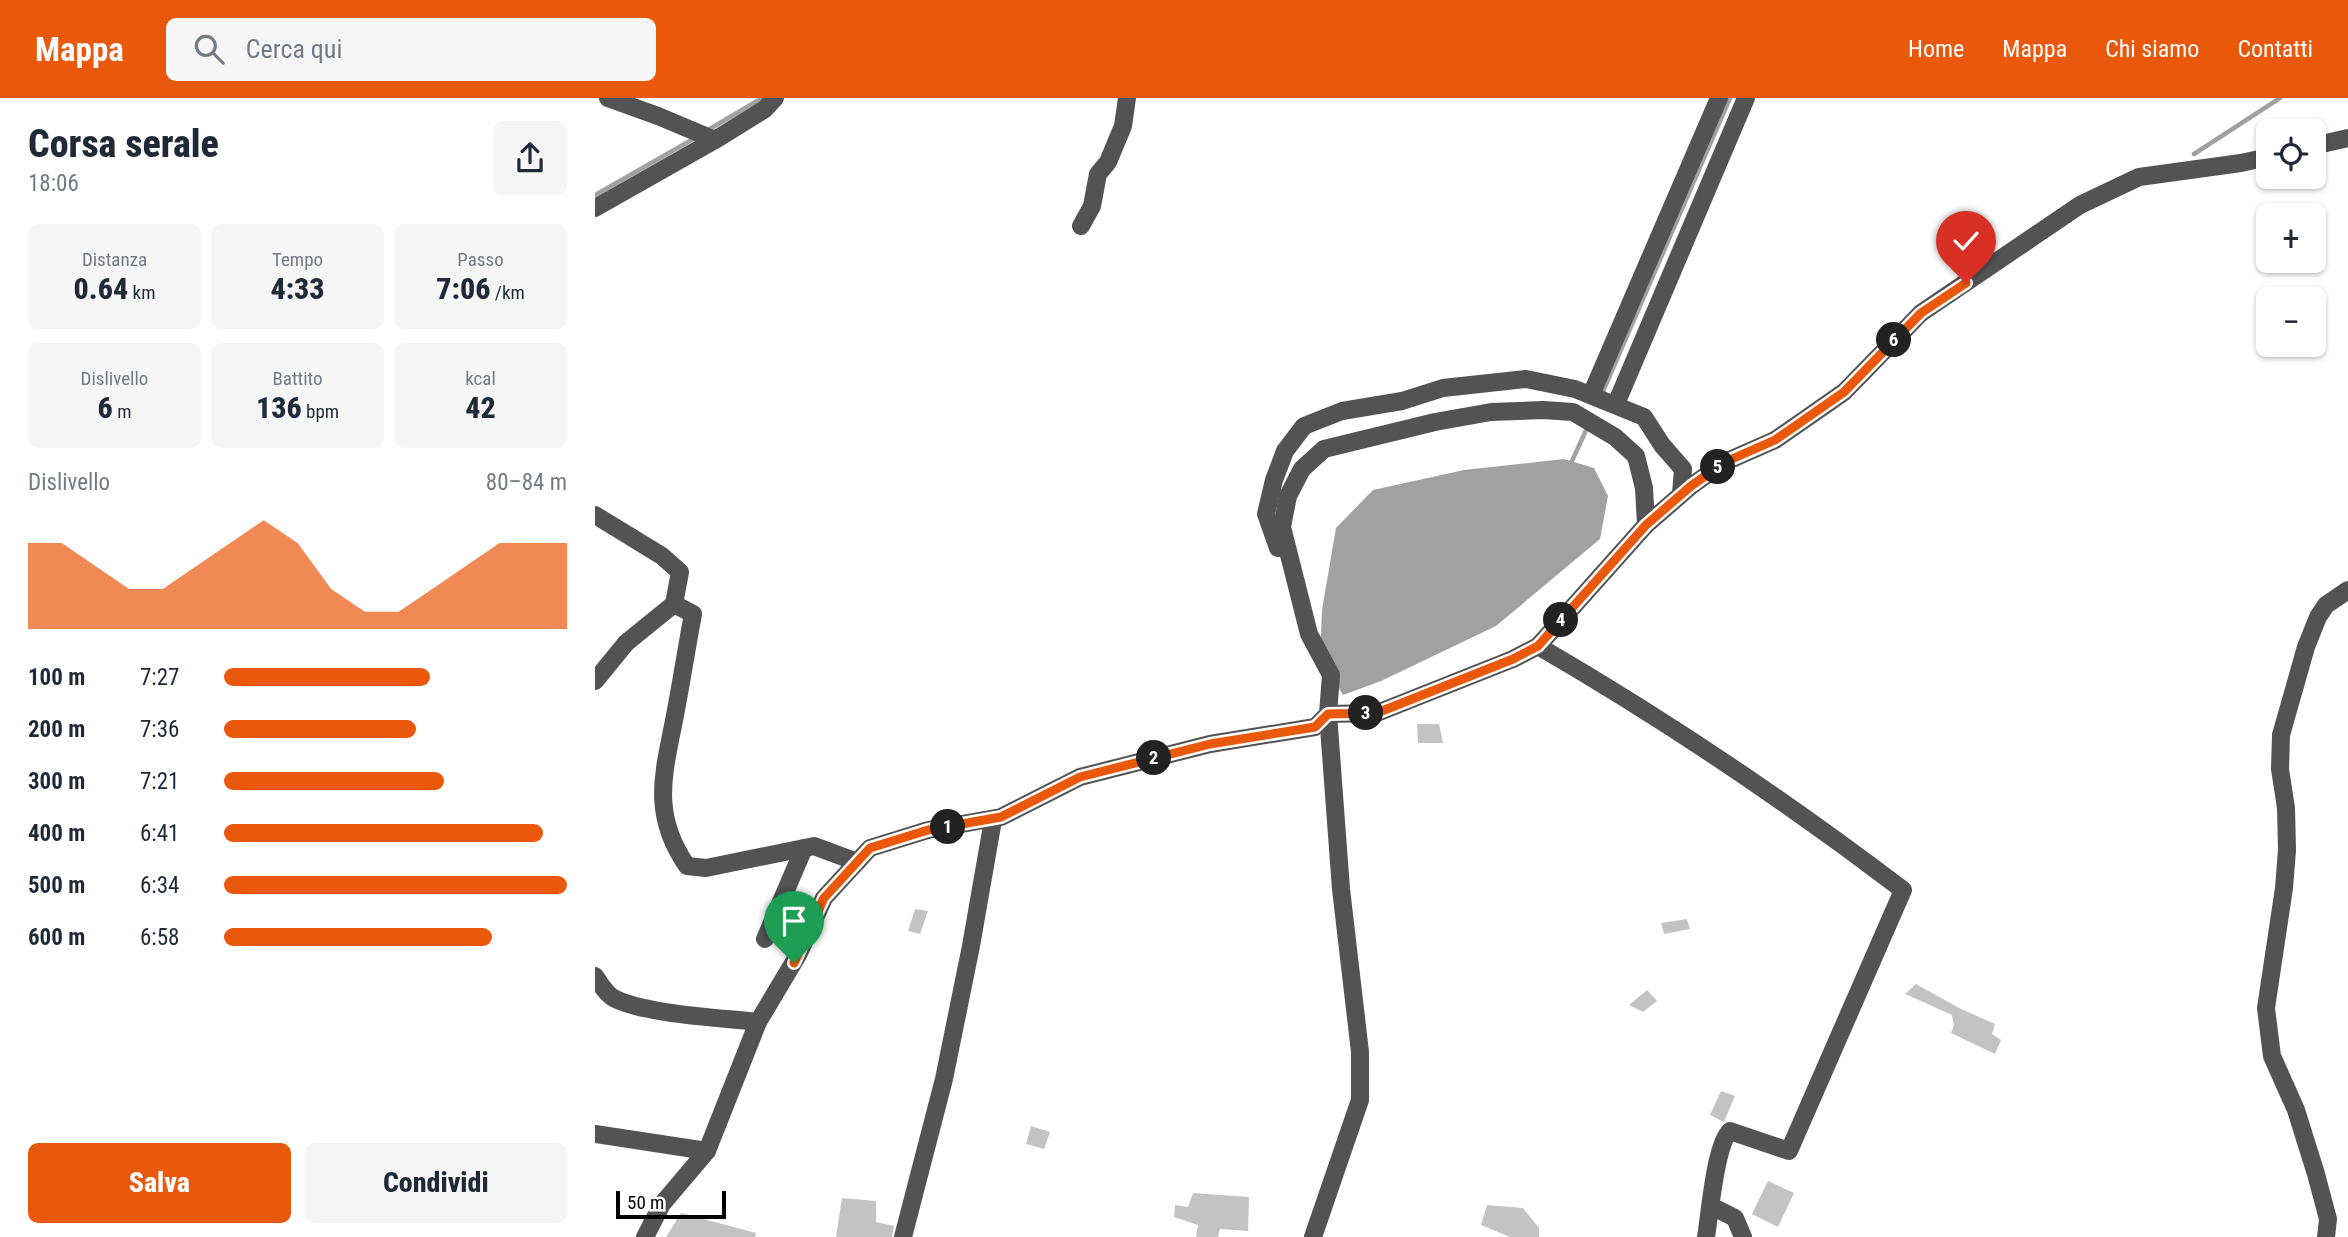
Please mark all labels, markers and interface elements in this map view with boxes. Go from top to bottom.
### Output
search box [166,18,656,81]
text: Mappa [35,30,124,69]
icon: search [190,30,228,68]
text: Cerca qui [246,34,342,64]
text: Home [1908,35,1964,63]
text: Mappa [2002,35,2067,63]
text: Chi siamo [2105,35,2199,63]
text: Contatti [2237,35,2313,63]
map controls [2256,119,2326,357]
button: locate [2256,119,2326,189]
button: share [493,121,567,195]
text: Corsa serale [28,122,219,166]
text: 18:06 [28,170,79,197]
button: + [2256,203,2326,273]
pin [1936,211,1996,283]
icon: check [1947,222,1985,260]
text: Distanza [82,248,147,271]
text: Tempo [272,248,323,271]
text: Passo [457,248,504,271]
text: 0.64 [74,271,128,306]
text: 4:33 [270,271,325,306]
text: 7:06 [436,271,490,306]
text: km [128,281,155,304]
text: /km [490,281,525,304]
button: − [2256,287,2326,357]
pin: 6 [1877,322,1911,358]
text: 6 [1889,328,1898,351]
text: Dislivello [81,367,148,390]
text: Battito [272,367,323,390]
text: kcal [465,367,496,390]
text: 6 [98,390,113,425]
text: 136 [256,390,302,425]
text: 42 [465,390,496,425]
text: m [113,400,131,423]
text: bpm [302,400,339,423]
pin: 5 [1701,450,1735,484]
text: 5 [1713,455,1722,478]
text: Dislivello [28,469,110,496]
text: 80–84 m [486,469,567,496]
pin: 4 [1543,602,1579,638]
text: 4 [1556,608,1565,631]
text: 100 m [28,664,85,691]
text: 7:27 [140,664,179,691]
pin: 3 [1349,696,1383,730]
text: 3 [1361,701,1370,724]
text: 200 m [28,716,85,743]
text: 7:36 [140,716,179,743]
pin: 2 [1137,740,1171,776]
text: 2 [1149,746,1158,769]
text: 300 m [28,768,85,795]
text: 7:21 [140,768,179,795]
pin: 1 [931,810,965,844]
text: 1 [943,815,952,838]
text: 400 m [28,820,85,847]
text: 6:41 [140,820,179,847]
text: 500 m [28,872,85,899]
text: 6:34 [140,872,179,899]
pin [764,891,824,963]
icon: arrive [775,902,813,940]
text: 600 m [28,924,85,951]
text: 6:58 [140,924,179,951]
button: Salva [28,1143,291,1223]
button: Condividi [305,1143,567,1223]
scale bar [616,1188,726,1220]
text: 50 m [627,1191,664,1214]

